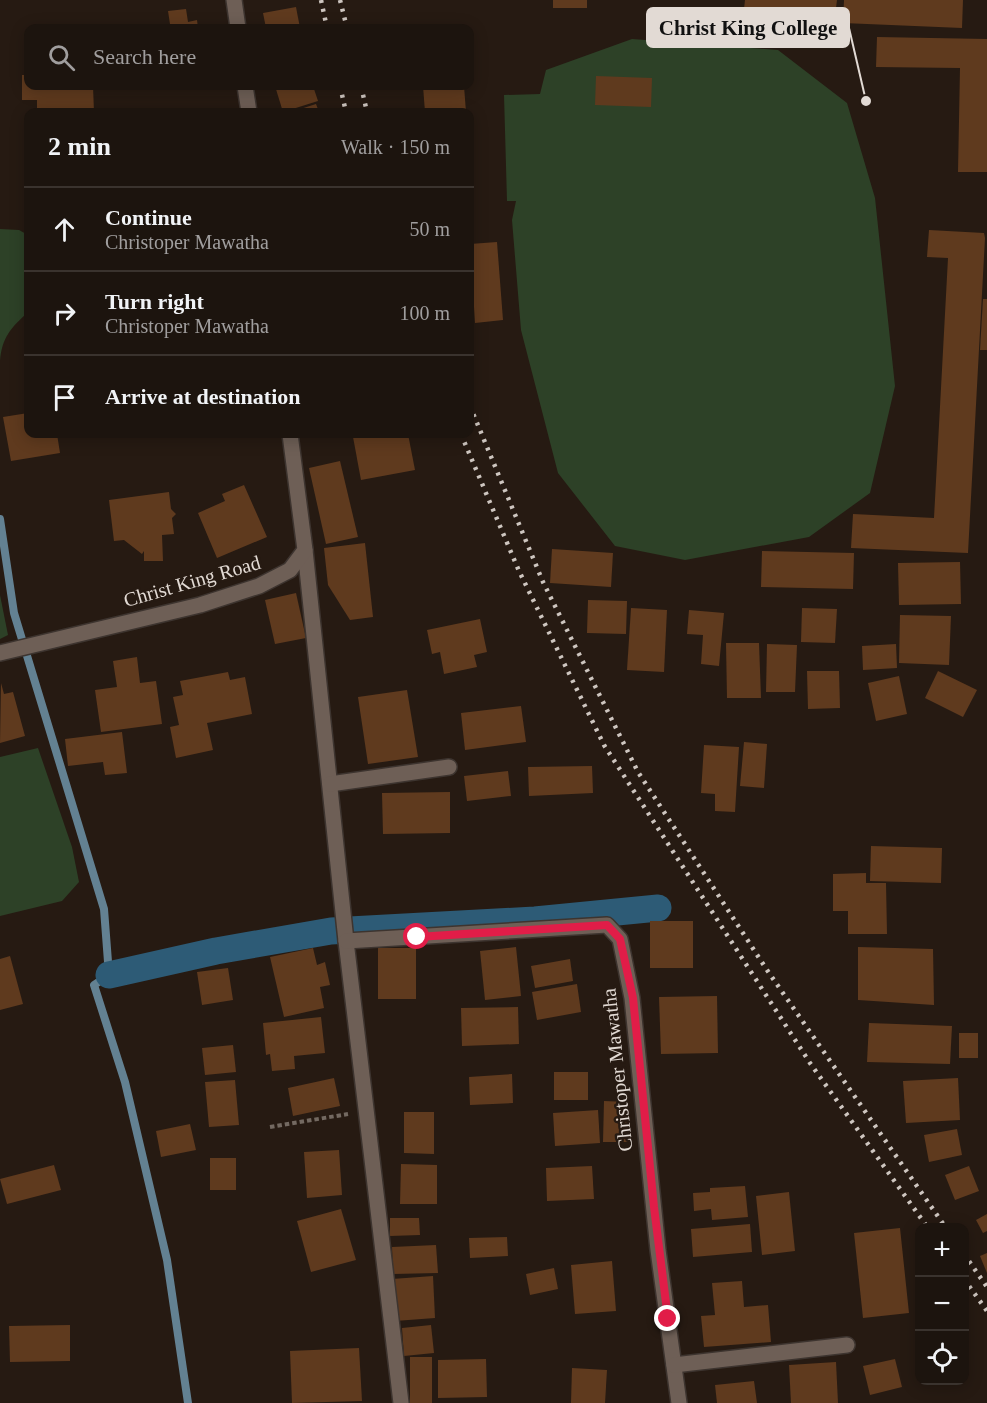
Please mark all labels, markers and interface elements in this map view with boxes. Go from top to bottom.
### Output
callout: Christ King College [647,8,849,47]
text: Christ King College [659,16,837,40]
search box [24,24,474,90]
icon: search [45,41,78,74]
text: Search here [93,44,196,69]
text: 2 min [48,132,111,161]
text: Walk · 150 m [341,136,450,158]
text: Continue [105,205,192,230]
icon: ahead [48,213,81,246]
text: 50 m [409,218,450,240]
text: Christoper Mawatha [105,231,269,253]
text: Turn right [105,289,204,314]
icon: right [48,297,81,330]
text: 100 m [399,302,450,324]
text: Christoper Mawatha [105,315,269,337]
icon: arrive [48,381,81,414]
text: Arrive at destination [105,384,301,409]
street label: Christ King Road [121,551,263,612]
route start [403,923,429,949]
street label: Christoper Mawatha [597,987,637,1153]
map controls [915,1223,969,1385]
button: + [915,1223,969,1277]
button: − [915,1277,969,1331]
route end [654,1305,680,1331]
button: locate [915,1331,969,1385]

